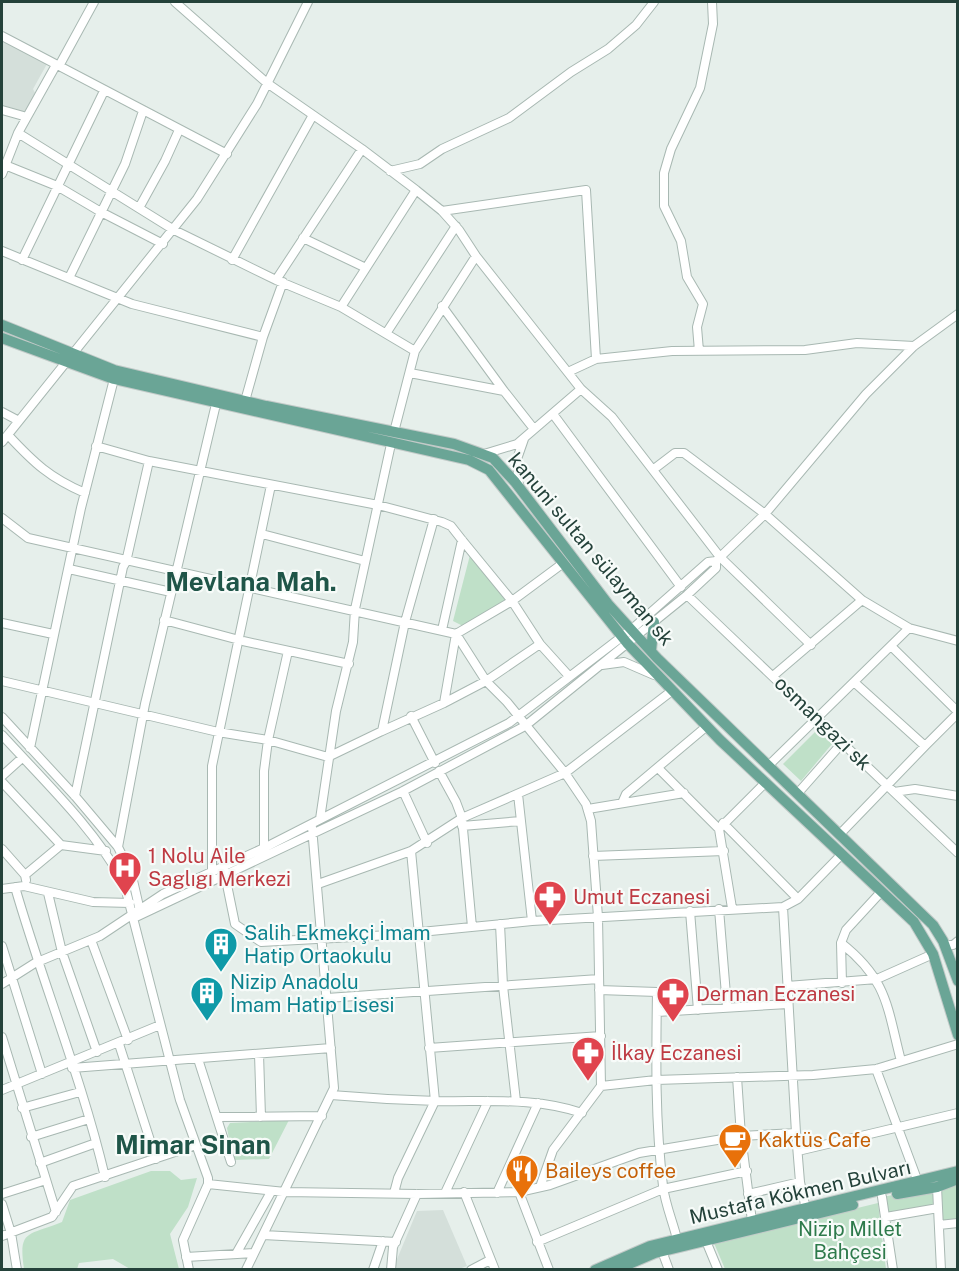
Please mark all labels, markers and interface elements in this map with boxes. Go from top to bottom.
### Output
street label: kanuni sultan sülayman sk [503,448,679,650]
district label: Mevlana Mah. [165,566,337,597]
street label: osmangazi sk [770,671,876,775]
place label: 1 Nolu Aile Saglıgı Merkezi [148,844,291,891]
hospital icon: 1 Nolu Aile Saglıgı Merkezi [107,850,143,897]
pharmacy icon: Umut Eczanesi [532,879,568,926]
place label: Umut Eczanesi [573,885,710,909]
place label: Salih Ekmekçi İmam Hatip Ortaokulu [244,921,431,968]
building icon: Salih Ekmekçi İmam Hatip Ortaokulu [203,926,239,973]
place label: Nizip Anadolu İmam Hatip Lisesi [230,970,394,1017]
building icon: Nizip Anadolu İmam Hatip Lisesi [189,975,225,1022]
pharmacy icon: Derman Eczanesi [655,976,691,1023]
place label: Derman Eczanesi [696,982,855,1006]
pharmacy icon: İlkay Eczanesi [570,1035,606,1082]
place label: İlkay Eczanesi [611,1041,741,1065]
cafe icon: Kaktüs Cafe [717,1122,753,1169]
place label: Kaktüs Cafe [758,1128,871,1152]
district label: Mimar Sinan [115,1129,271,1160]
restaurant icon: Baileys coffee [504,1153,540,1200]
street label: Mustafa Kökmen Bulvarı [687,1155,913,1229]
place label: Baileys coffee [545,1159,676,1183]
park label: Nizip Millet Bahçesi [798,1217,902,1264]

